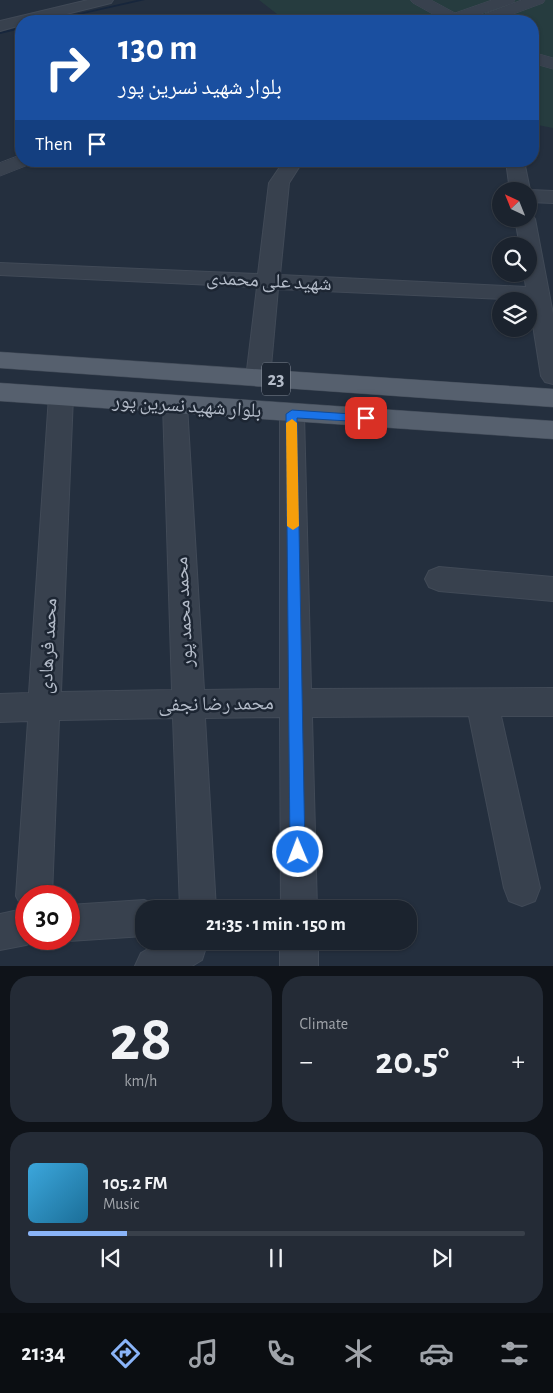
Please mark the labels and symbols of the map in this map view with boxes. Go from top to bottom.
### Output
north arrow [492,182,538,228]
street label: شهید علی محمدی [206,268,332,295]
road number: 23 [262,362,290,396]
street label: بلوار شهید نسرین پور [111,391,262,422]
pin [345,397,387,439]
street label: محمد محمد پور [171,556,198,669]
street label: محمد فرهادی [36,598,61,694]
street label: محمد رضا نجفی [158,693,274,716]
position arrow [271,825,323,877]
speed limit sign: 30 [15,885,80,950]

